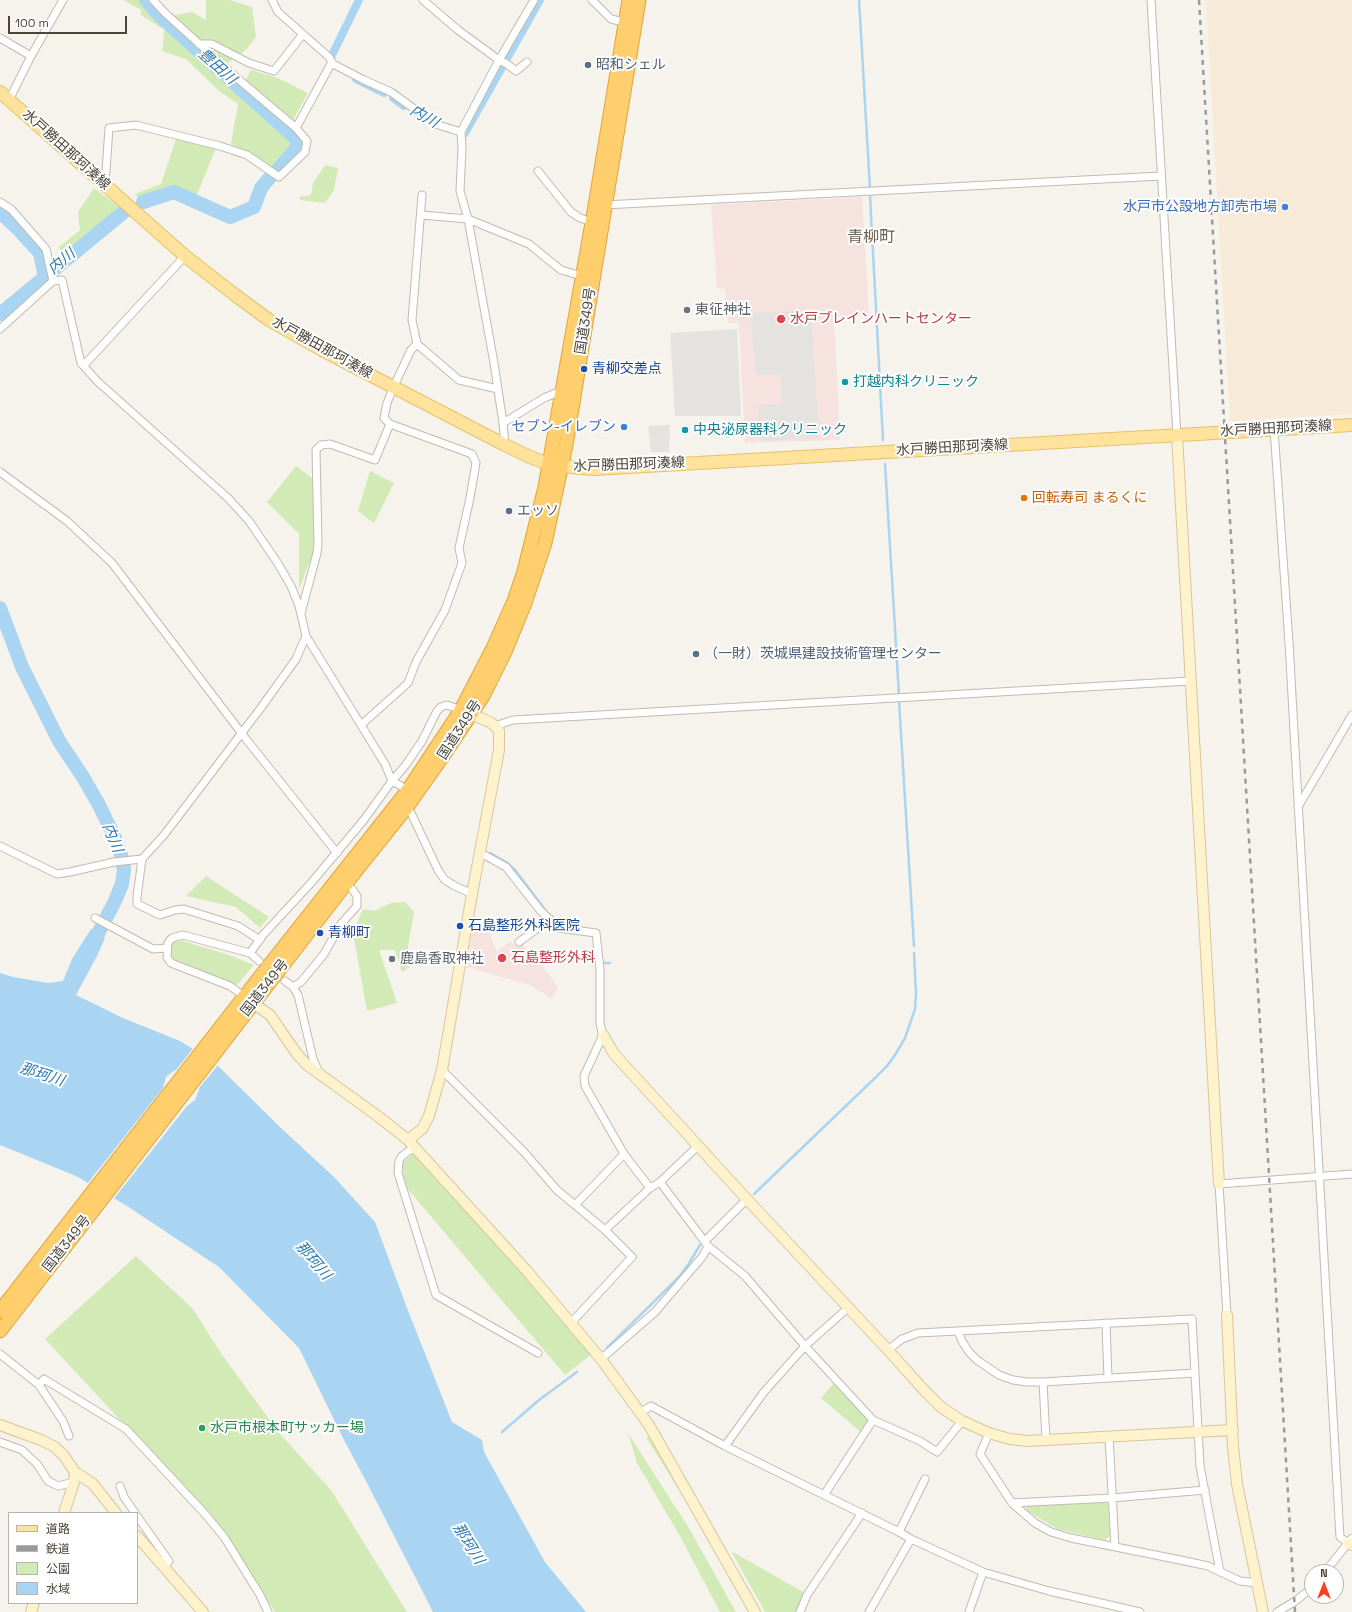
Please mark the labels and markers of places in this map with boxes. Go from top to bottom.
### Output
place label: 昭和シェル [596,57,666,73]
marker: 昭和シェル [583,60,593,70]
place label: 水戸市公設地方卸売市場 [1123,199,1277,215]
marker: 水戸市公設地方卸売市場 [1280,202,1290,212]
place label: 東征神社 [695,302,751,318]
marker: 東征神社 [682,305,692,315]
place label: 水戸ブレインハートセンター [790,311,972,327]
marker: 水戸ブレインハートセンター [775,313,787,325]
place label: 青柳交差点 [592,361,662,377]
marker: 青柳交差点 [579,364,589,374]
place label: 打越内科クリニック [853,374,979,390]
marker: 打越内科クリニック [840,377,850,387]
place label: セブン-イレブン [512,419,616,435]
marker: セブン-イレブン [619,422,629,432]
place label: 中央泌尿器科クリニック [693,422,847,438]
marker: 中央泌尿器科クリニック [680,425,690,435]
place label: 回転寿司 まるくに [1032,490,1148,506]
marker: 回転寿司 まるくに [1019,493,1029,503]
place label: エッソ [517,503,559,519]
marker: エッソ [504,506,514,516]
place label: （一財）茨城県建設技術管理センター [704,646,942,662]
marker: （一財）茨城県建設技術管理センター [691,649,701,659]
place label: 石島整形外科医院 [468,918,580,934]
marker: 石島整形外科医院 [455,921,465,931]
place label: 青柳町 [328,925,370,941]
marker: 青柳町 [315,928,325,938]
place label: 石島整形外科 [511,950,595,966]
place label: 鹿島香取神社 [400,951,484,967]
marker: 石島整形外科 [496,952,508,964]
marker: 鹿島香取神社 [387,954,397,964]
place label: 水戸市根本町サッカー場 [210,1420,364,1436]
marker: 水戸市根本町サッカー場 [197,1423,207,1433]

